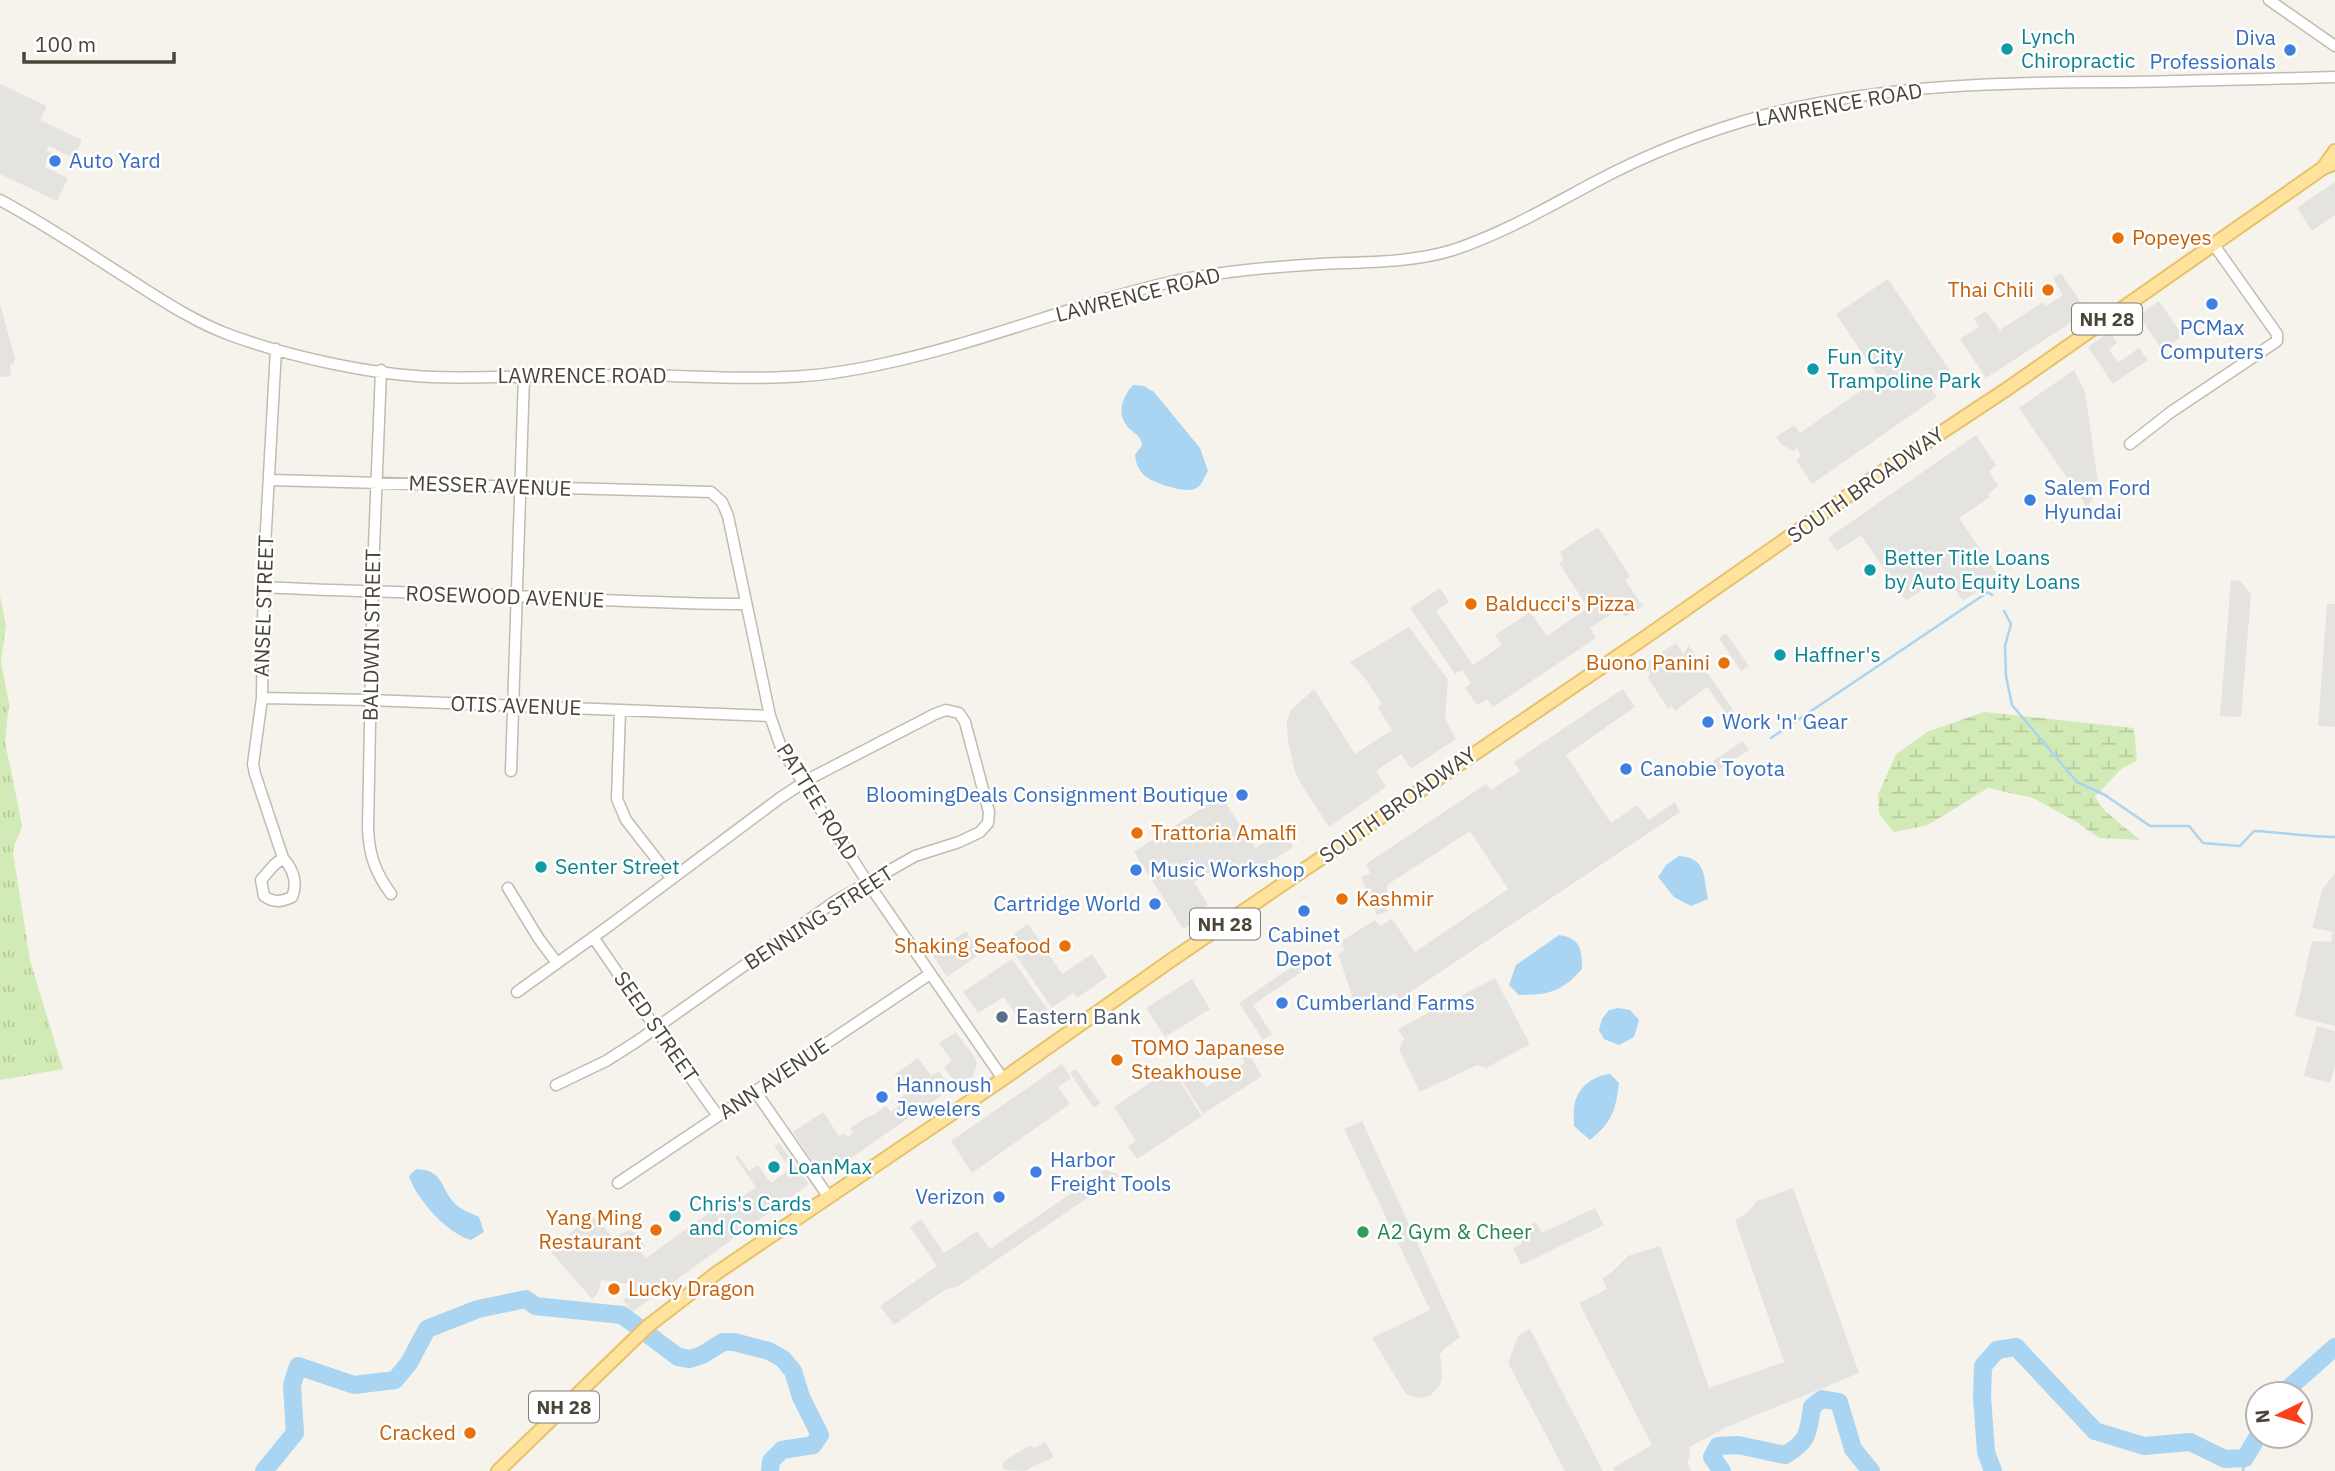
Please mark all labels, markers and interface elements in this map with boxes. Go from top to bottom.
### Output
scale bar [24,21,175,65]
place label: Lynch Chiropractic [2021,22,2135,74]
place label: Diva Professionals [2150,23,2276,75]
text: 100 m [35,30,96,58]
marker: Lynch Chiropractic [1999,41,2015,57]
marker: Diva Professionals [2282,42,2298,58]
street label: LAWRENCE ROAD [1753,76,1925,132]
place label: Auto Yard [69,146,161,174]
marker: Auto Yard [47,153,63,169]
place label: Popeyes [2132,223,2212,251]
marker: Popeyes [2110,230,2126,246]
street label: LAWRENCE ROAD [1052,260,1223,328]
place label: Thai Chili [1947,275,2034,303]
marker: Thai Chili [2040,282,2056,298]
marker: PCMax Computers [2204,296,2220,312]
road number: NH 28 [2072,304,2142,334]
place label: PCMax Computers [2160,313,2264,365]
place label: Fun City Trampoline Park [1827,342,1981,394]
street label: LAWRENCE ROAD [497,361,667,389]
marker: Fun City Trampoline Park [1805,361,1821,377]
street label: SOUTH BROADWAY [1781,419,1950,549]
street label: MESSER AVENUE [408,468,572,502]
place label: Salem Ford Hyundai [2044,473,2151,525]
marker: Salem Ford Hyundai [2022,492,2038,508]
street label: ANSEL STREET [247,534,279,677]
place label: Better Title Loans by Auto Equity Loans [1884,543,2081,595]
street label: BALDWIN STREET [355,549,387,721]
marker: Better Title Loans by Auto Equity Loans [1862,562,1878,578]
street label: ROSEWOOD AVENUE [405,579,605,613]
place label: Balducci's Pizza [1485,589,1635,617]
marker: Balducci's Pizza [1463,596,1479,612]
place label: Haffner's [1794,640,1881,668]
marker: Haffner's [1772,647,1788,663]
place label: Buono Panini [1586,648,1710,676]
marker: Buono Panini [1716,655,1732,671]
street label: OTIS AVENUE [450,689,582,721]
place label: Work 'n' Gear [1722,707,1848,735]
marker: Work 'n' Gear [1700,714,1716,730]
street label: PATTEE ROAD [771,738,865,865]
street label: SOUTH BROADWAY [1313,739,1482,869]
place label: Canobie Toyota [1640,754,1785,782]
marker: Canobie Toyota [1618,761,1634,777]
place label: BloomingDeals Consignment Boutique [866,780,1228,808]
marker: BloomingDeals Consignment Boutique [1234,787,1250,803]
place label: Trattoria Amalfi [1151,818,1297,846]
marker: Trattoria Amalfi [1129,825,1145,841]
place label: Senter Street [555,852,680,880]
place label: Music Workshop [1150,855,1305,883]
street label: BENNING STREET [739,858,898,976]
marker: Senter Street [533,859,549,875]
marker: Music Workshop [1128,862,1144,878]
place label: Kashmir [1356,884,1434,912]
place label: Cartridge World [993,889,1141,917]
marker: Kashmir [1334,891,1350,907]
marker: Cartridge World [1147,896,1163,912]
marker: Cabinet Depot [1296,903,1312,919]
road number: NH 28 [1190,908,1260,940]
place label: Cabinet Depot [1268,920,1340,972]
place label: Shaking Seafood [894,931,1051,959]
marker: Shaking Seafood [1057,938,1073,954]
street label: SEED STREET [608,965,705,1088]
place label: Cumberland Farms [1296,988,1475,1016]
marker: Cumberland Farms [1274,995,1290,1011]
place label: Eastern Bank [1016,1002,1141,1030]
marker: Eastern Bank [994,1009,1010,1025]
street label: ANN AVENUE [713,1031,834,1125]
place label: TOMO Japanese Steakhouse [1131,1033,1285,1085]
marker: TOMO Japanese Steakhouse [1109,1052,1125,1068]
place label: Hannoush Jewelers [896,1070,992,1122]
marker: Hannoush Jewelers [874,1089,890,1105]
place label: Harbor Freight Tools [1050,1145,1171,1197]
place label: LoanMax [788,1152,872,1180]
marker: LoanMax [766,1159,782,1175]
marker: Harbor Freight Tools [1028,1164,1044,1180]
place label: Verizon [915,1182,985,1210]
place label: Chris's Cards and Comics [689,1189,811,1241]
marker: Verizon [991,1189,1007,1205]
place label: Yang Ming Restaurant [539,1203,642,1255]
marker: Chris's Cards and Comics [667,1208,683,1224]
place label: A2 Gym & Cheer [1377,1217,1532,1245]
marker: Yang Ming Restaurant [648,1222,664,1238]
marker: A2 Gym & Cheer [1355,1224,1371,1240]
place label: Lucky Dragon [628,1274,755,1302]
marker: Lucky Dragon [606,1281,622,1297]
north arrow [2244,1380,2314,1450]
road number: NH 28 [529,1392,599,1422]
text: N [2250,1409,2275,1424]
place label: Cracked [379,1418,456,1446]
marker: Cracked [462,1425,478,1441]

